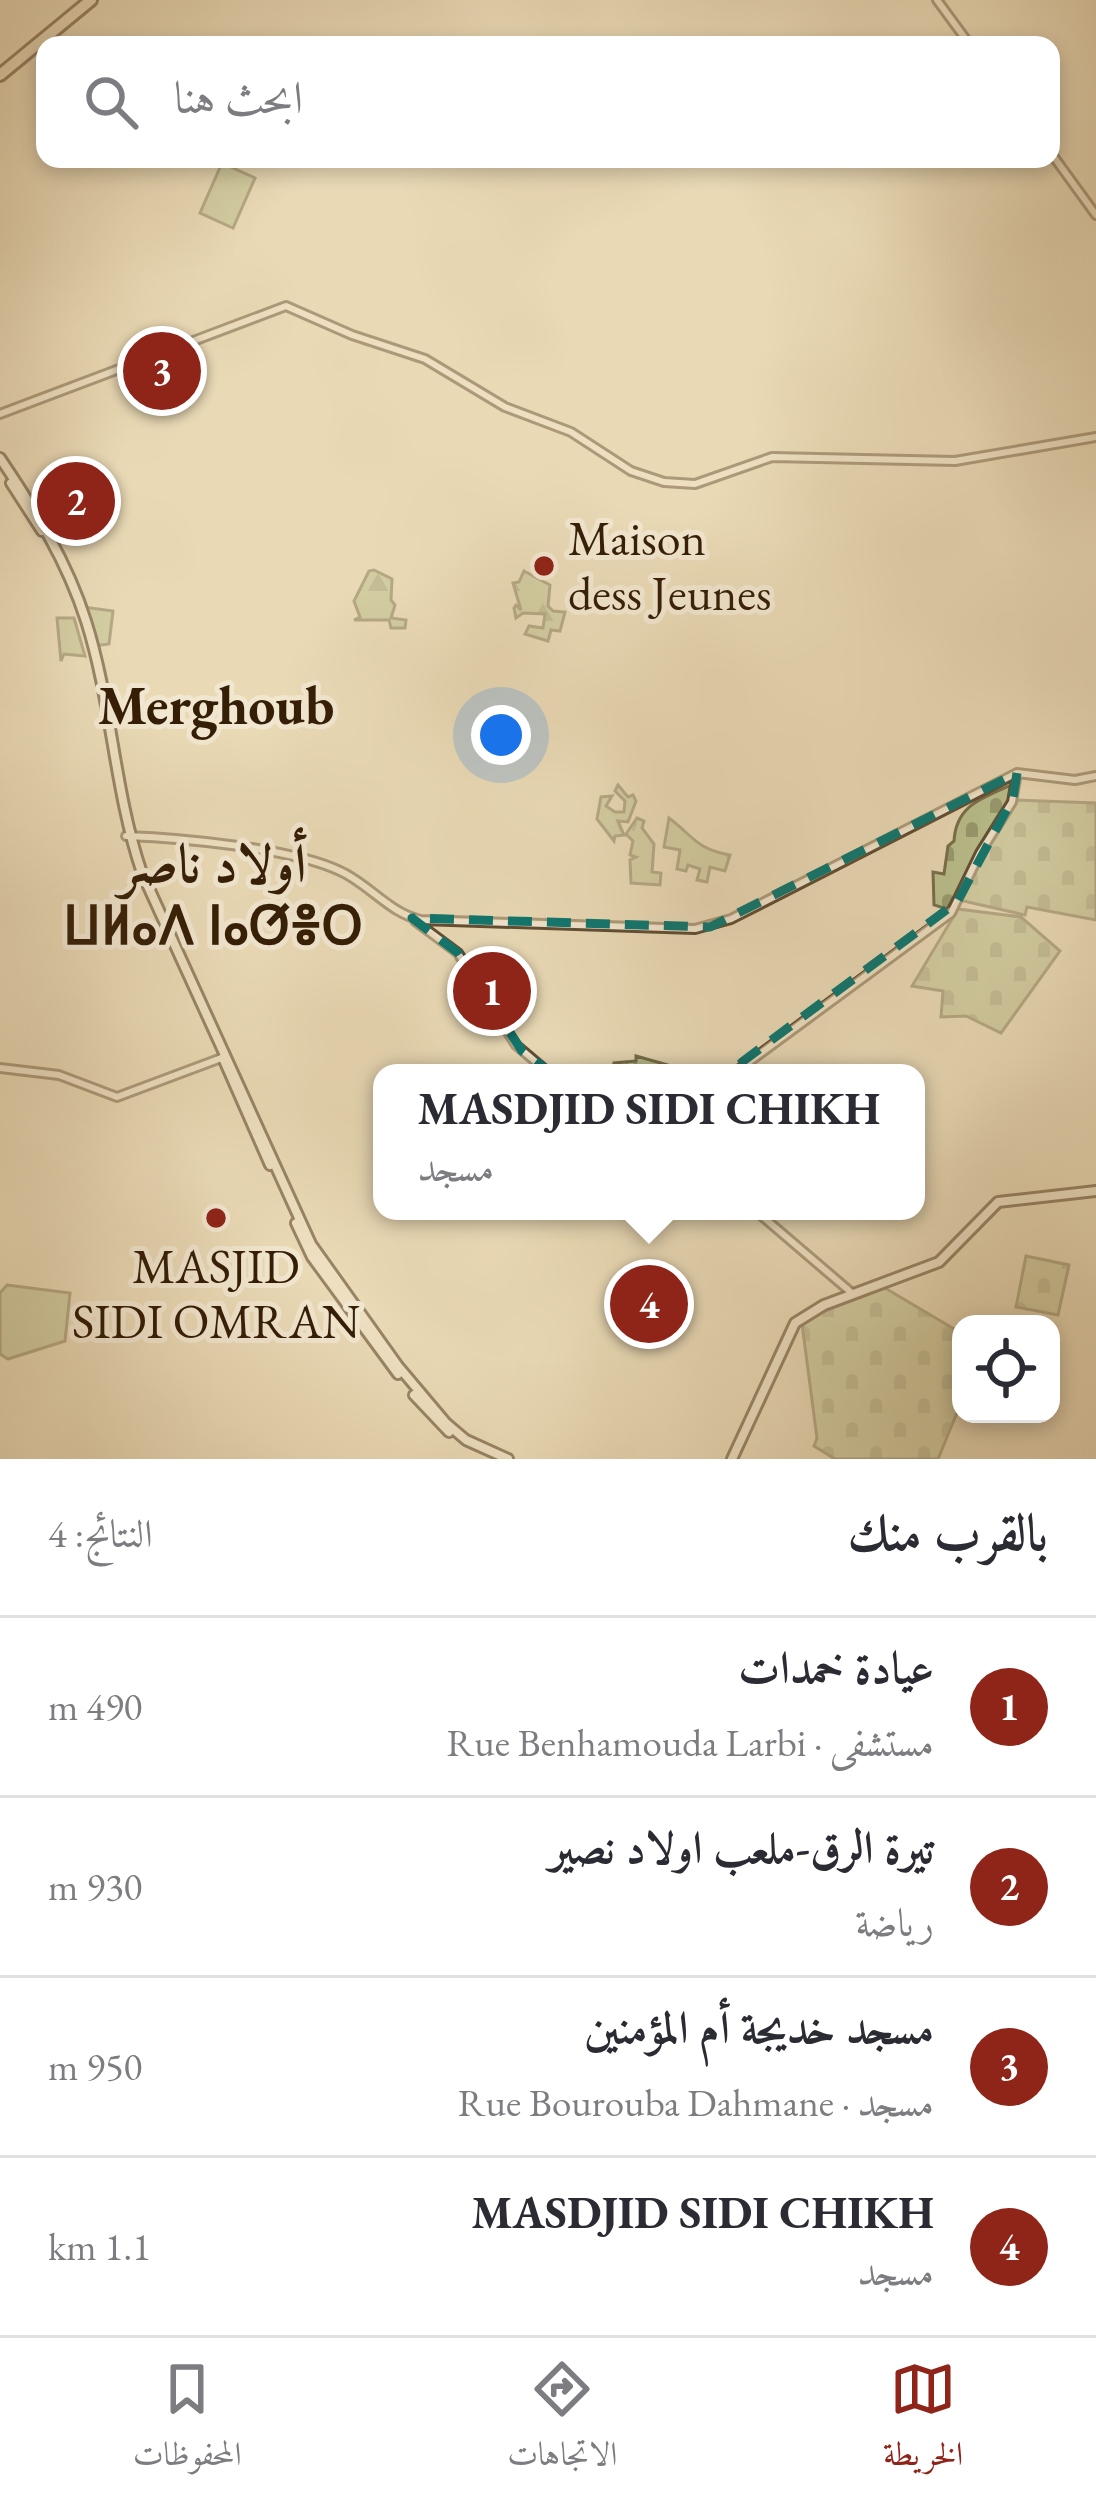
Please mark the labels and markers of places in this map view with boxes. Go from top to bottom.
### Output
pin: 3 [123,326,201,416]
pin: 2 [37,456,115,546]
place label: Maison dess Jeunes [568,507,772,624]
marker: Maison dess Jeunes [531,553,557,579]
pin: 1 [453,946,531,1036]
marker: MASJID SIDI OMRAN [203,1205,229,1231]
place label: MASJID SIDI OMRAN [72,1235,360,1352]
pin: 4 [610,1259,688,1349]

